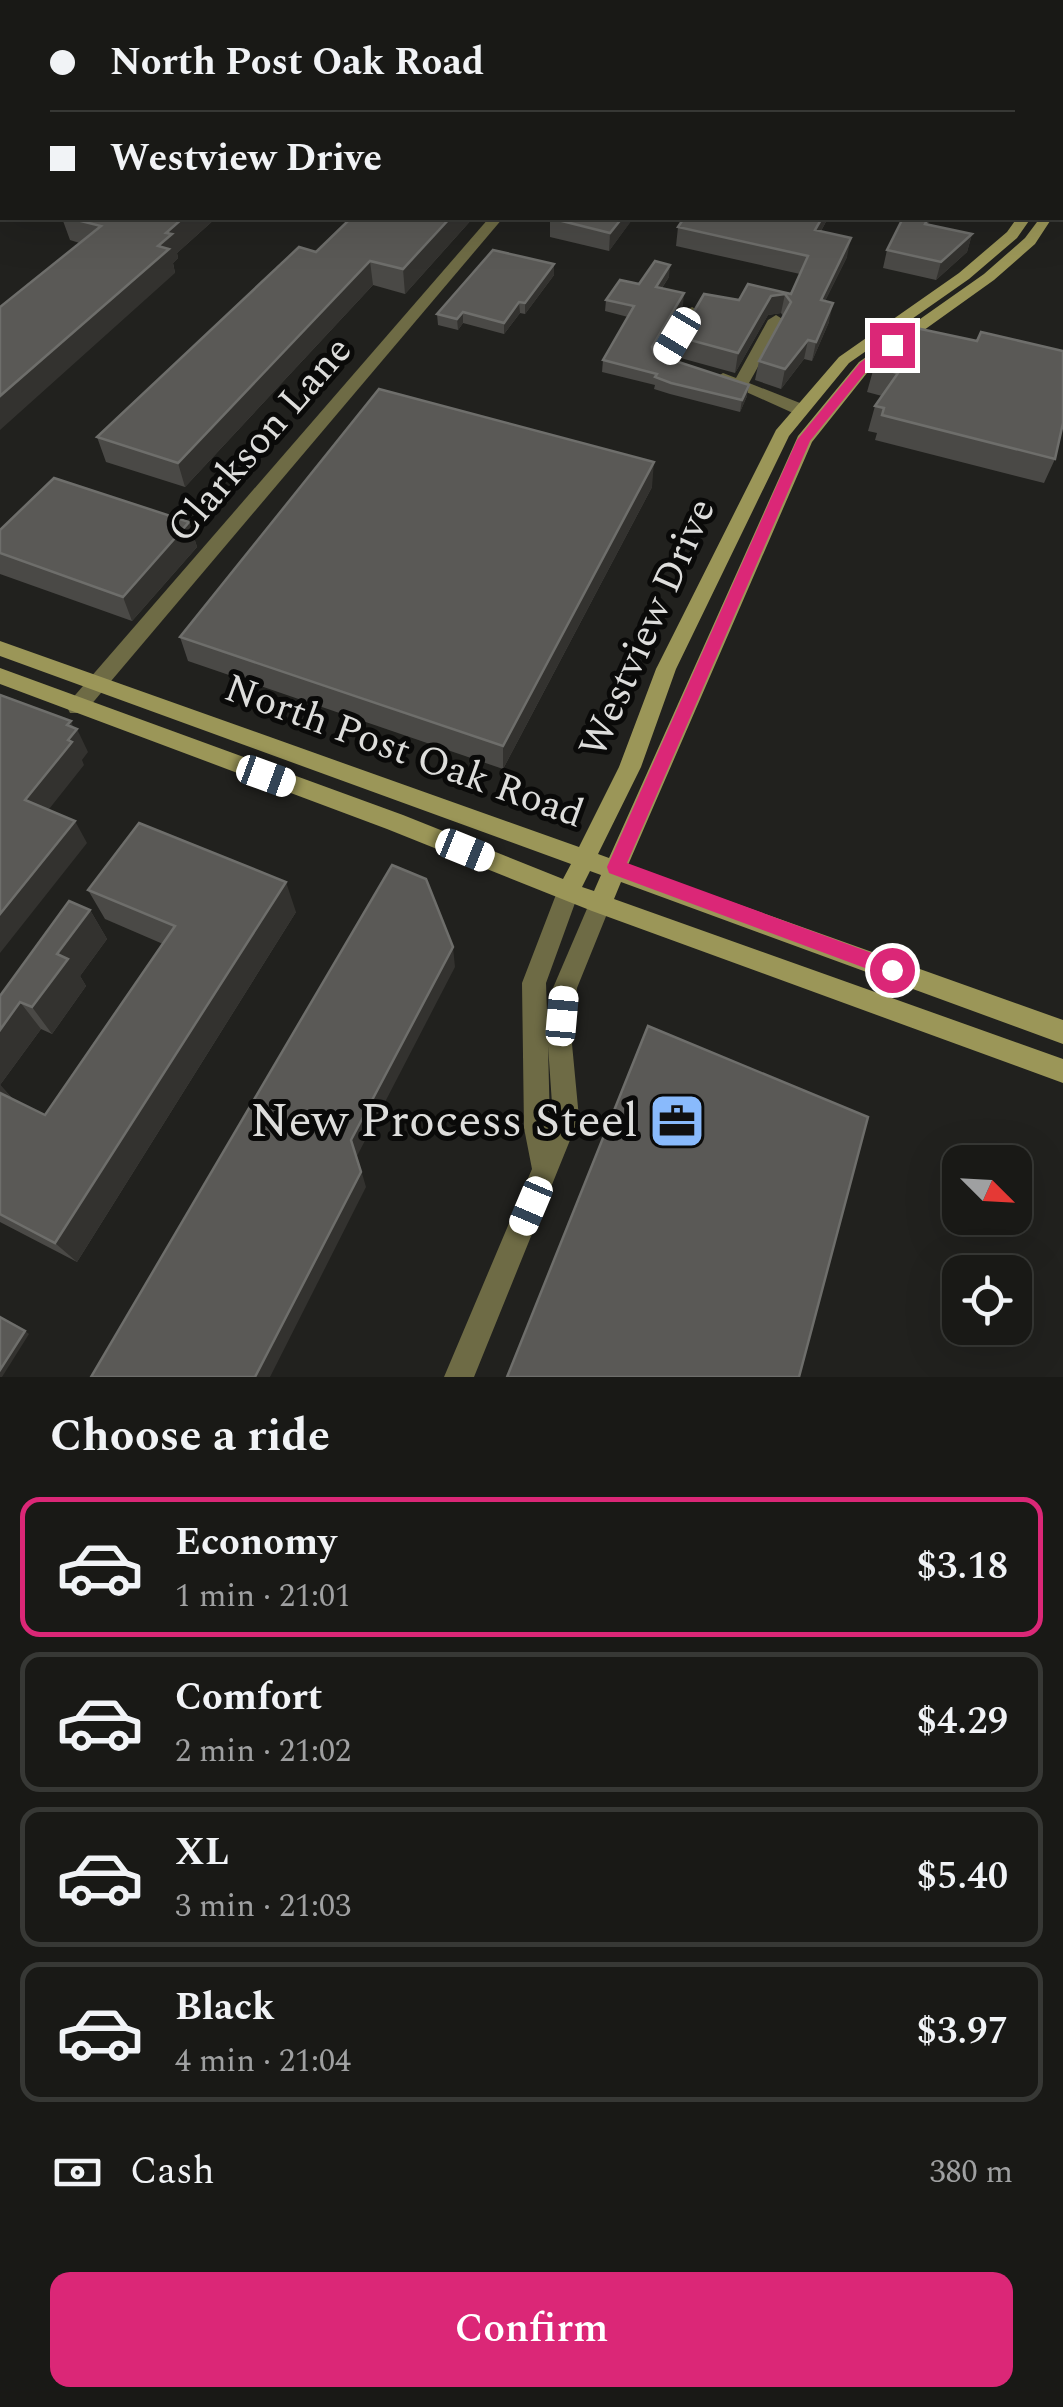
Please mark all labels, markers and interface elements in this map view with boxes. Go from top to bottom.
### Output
text: North Post Oak Road [110,34,484,92]
text: Westview Drive [110,130,382,188]
car [649,303,705,369]
street label: Clarkson Lane [153,323,367,557]
route end [870,323,915,368]
street label: Westview Drive [564,489,732,767]
street label: North Post Oak Road [216,659,592,845]
car [233,752,299,800]
car [432,825,498,875]
route start [870,948,915,993]
car [544,985,580,1047]
place label: New Process Steel [250,1085,638,1158]
office icon: New Process Steel [647,1091,707,1151]
north arrow [942,1145,1032,1235]
map controls [942,1145,1032,1345]
car [505,1173,557,1239]
button: locate [942,1255,1032,1345]
text: Choose a ride [50,1402,330,1471]
text: Economy [175,1514,336,1572]
icon: car [55,1522,145,1612]
text: $3.18 [917,1538,1008,1596]
text: 1 min · 21:01 [175,1572,351,1621]
text: Comfort [175,1669,322,1727]
icon: car [55,1677,145,1767]
text: $4.29 [917,1693,1008,1751]
text: 2 min · 21:02 [175,1727,351,1776]
text: XL [175,1824,229,1882]
icon: car [55,1832,145,1922]
text: $5.40 [917,1848,1008,1906]
text: 3 min · 21:03 [175,1882,351,1931]
text: Black [175,1979,275,2037]
icon: car [55,1987,145,2077]
text: $3.97 [917,2003,1008,2061]
text: 4 min · 21:04 [175,2037,351,2086]
text: Cash [130,2143,215,2201]
icon: cash [50,2145,105,2200]
text: 380 m [929,2148,1013,2197]
button: Confirm [50,2272,1013,2387]

